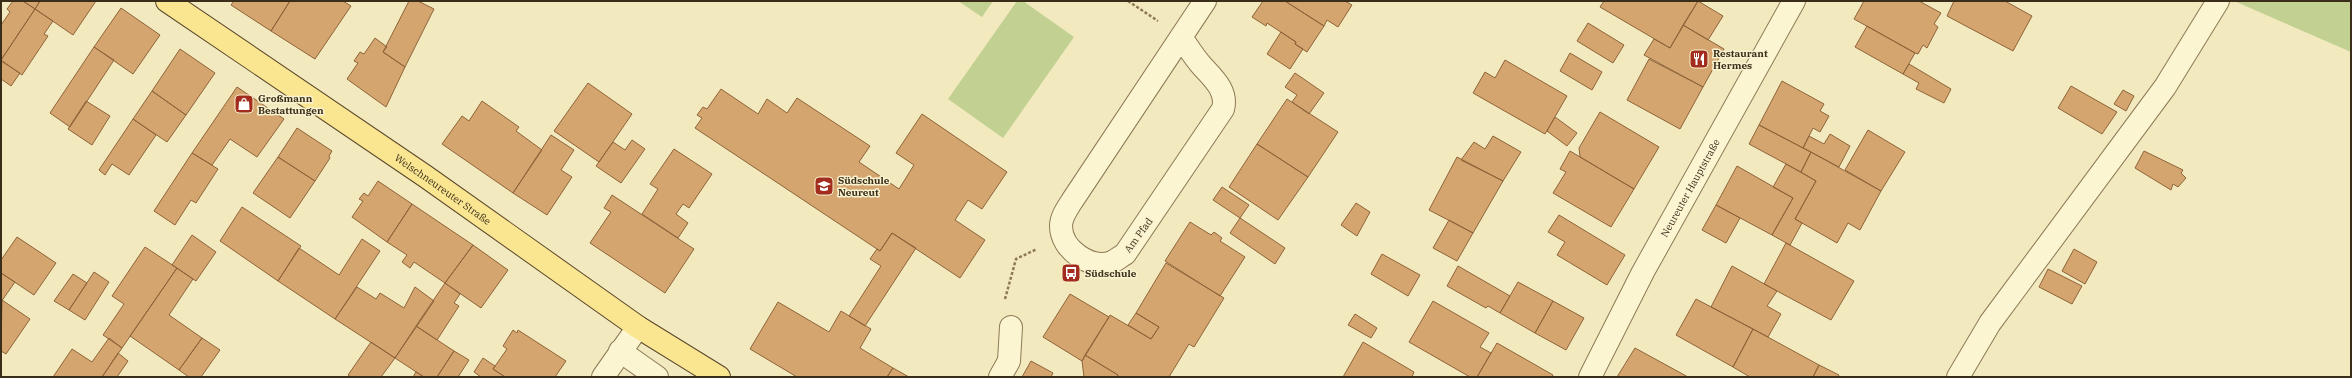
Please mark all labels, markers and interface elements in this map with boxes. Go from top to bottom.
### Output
place label: Restaurant Hermes [1713,47,1768,72]
restaurant icon: Restaurant Hermes [1688,48,1710,70]
place label: Großmann Bestattungen [258,92,324,117]
shop icon: Großmann Bestattungen [233,93,255,115]
street label: Neureuter Hauptstraße [1658,137,1723,239]
street label: Welschneureuter Straße [392,151,493,228]
place label: Südschule Neureut [838,174,890,199]
school or university icon: Südschule Neureut [813,175,835,197]
street label: Am Pfad [1121,215,1155,255]
bus stop icon: Südschule [1060,262,1082,284]
place label: Südschule [1085,267,1137,280]

